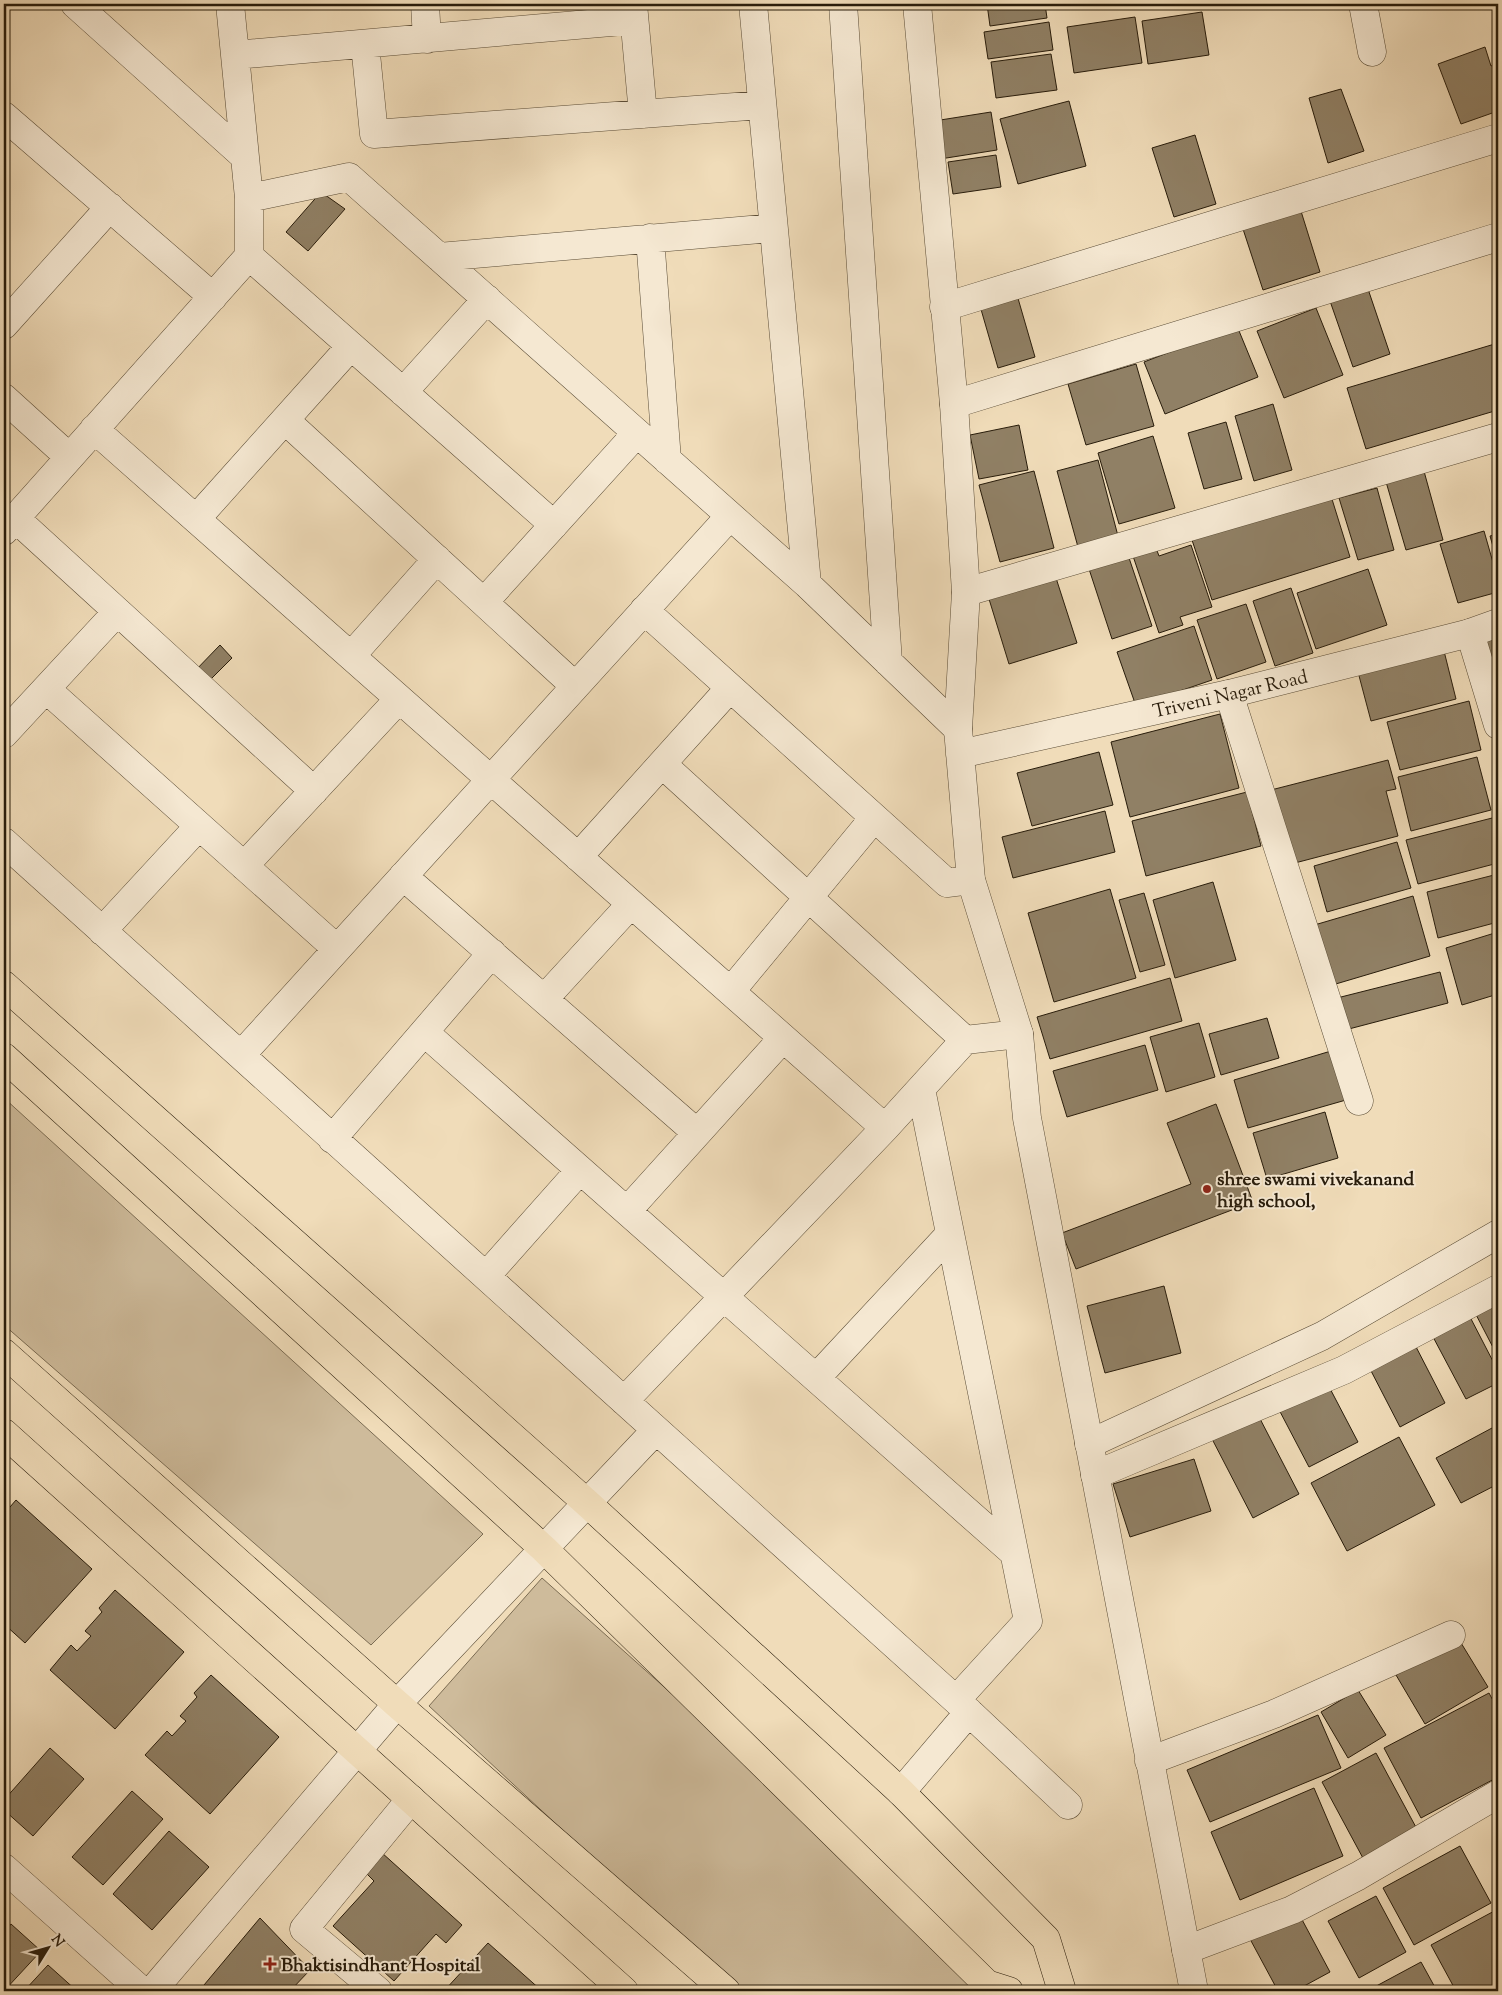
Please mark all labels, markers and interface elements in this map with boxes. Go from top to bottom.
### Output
street label: Triveni Nagar Road [1150,664,1311,726]
place label: shree swami vivekanand high school, [1217,1167,1414,1216]
marker: shree swami vivekanand high school, [1201,1183,1213,1195]
north arrow [22,1922,72,1972]
text: N [45,1931,68,1952]
place label: Bhaktisindhant Hospital [281,1953,481,1980]
marker: Bhaktisindhant Hospital [263,1957,277,1971]

